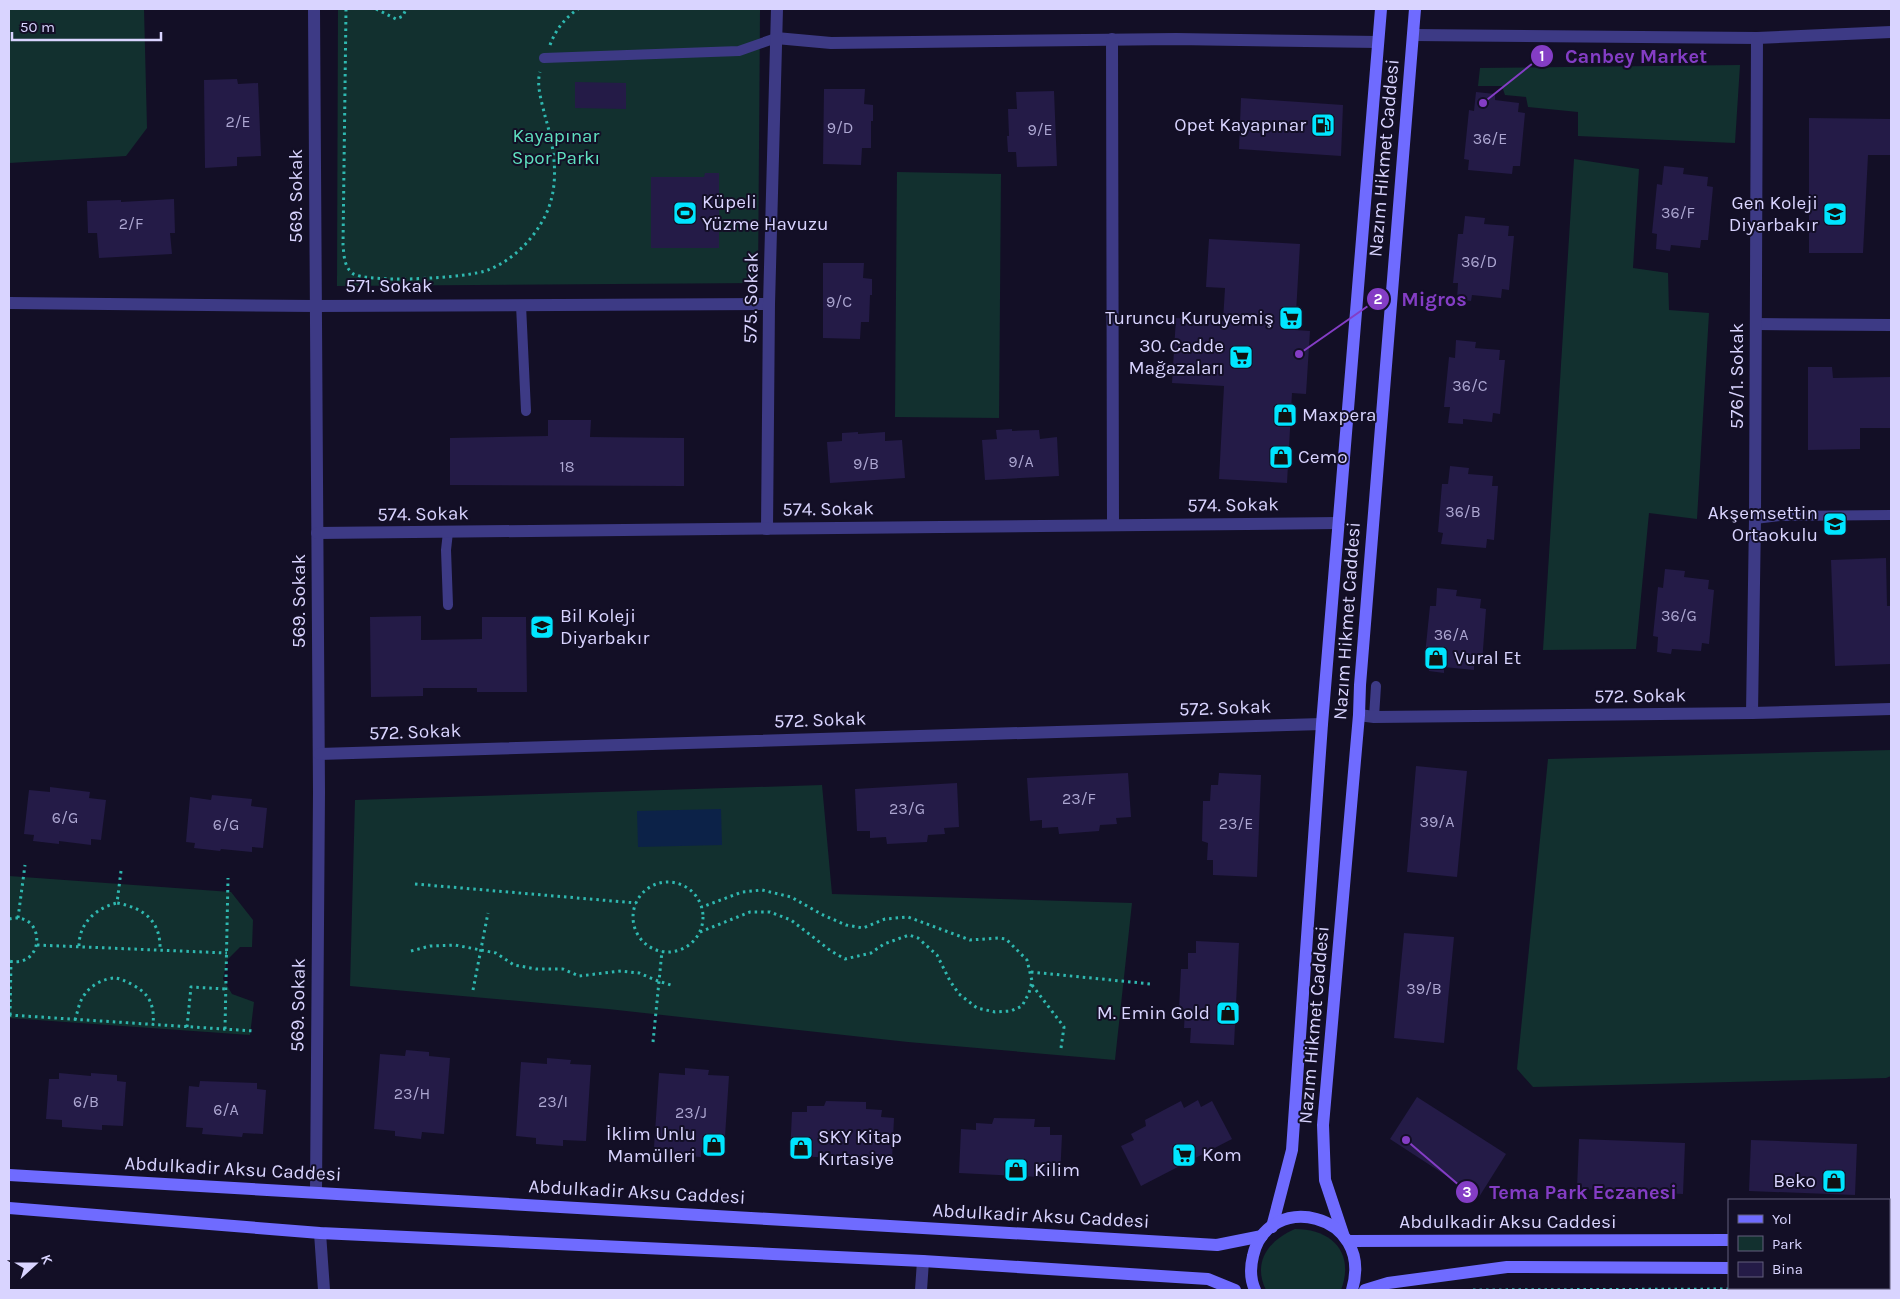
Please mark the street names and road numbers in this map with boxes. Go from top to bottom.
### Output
street label: Nazım Hikmet Caddesi [1364,58,1404,258]
street label: 569. Sokak [285,149,307,243]
street label: 575. Sokak [739,252,763,344]
street label: 571. Sokak [345,275,433,297]
street label: 576/1. Sokak [1726,322,1748,429]
street label: 574. Sokak [1187,493,1279,517]
street label: 574. Sokak [782,497,874,521]
street label: 574. Sokak [377,502,469,526]
street label: Nazım Hikmet Caddesi [1329,521,1365,721]
street label: 569. Sokak [288,554,310,648]
street label: 572. Sokak [1594,684,1687,708]
street label: 572. Sokak [1178,695,1272,721]
street label: 572. Sokak [773,707,867,733]
street label: 572. Sokak [368,719,462,745]
street label: Nazım Hikmet Caddesi [1294,925,1334,1125]
street label: 569. Sokak [286,957,310,1052]
street label: Abdulkadir Aksu Caddesi [124,1152,342,1186]
street label: Abdulkadir Aksu Caddesi [528,1175,746,1209]
street label: Abdulkadir Aksu Caddesi [932,1199,1150,1233]
street label: Abdulkadir Aksu Caddesi [1399,1211,1617,1233]

